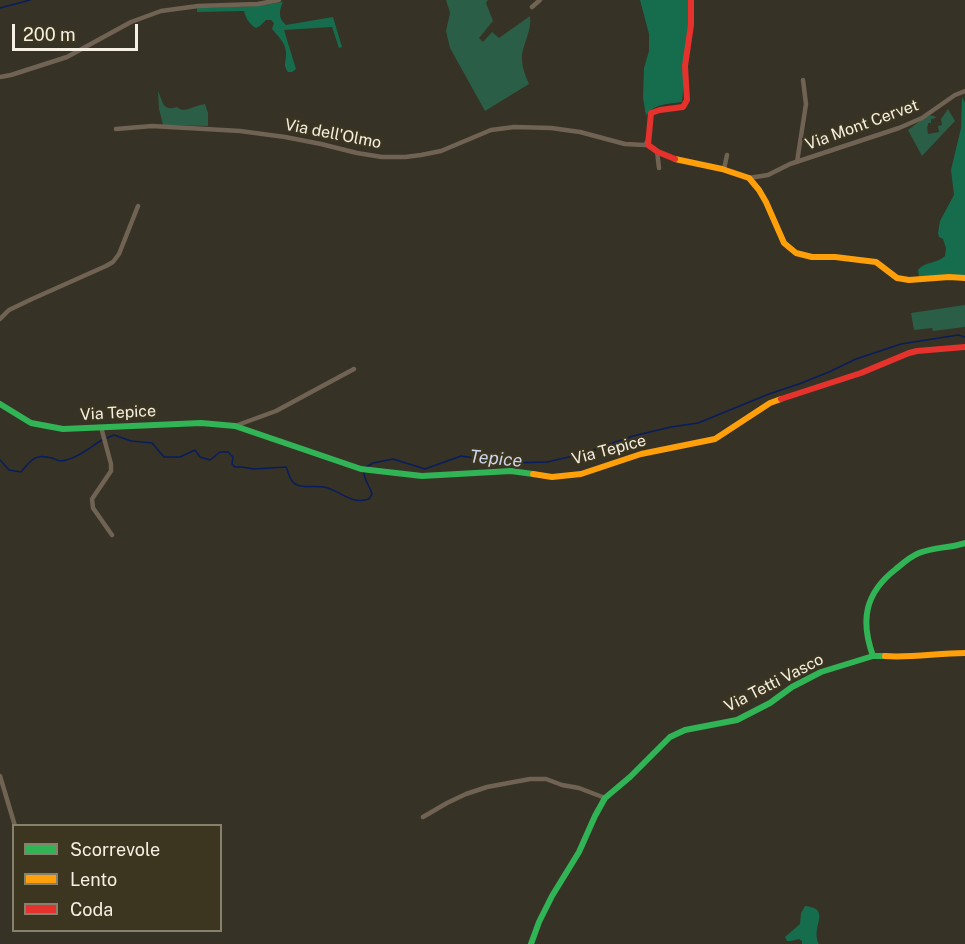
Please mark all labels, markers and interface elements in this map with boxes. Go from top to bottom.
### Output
scale bar [15,12,141,50]
text: 200 m [23,24,76,45]
street label: Via Mont Cervet [803,96,921,154]
street label: Via dell'Olmo [283,115,383,153]
street label: Via Tepice [79,401,157,425]
street label: Via Tepice [570,431,648,469]
water label: Tepice [469,446,523,472]
street label: Via Tetti Vasco [721,650,827,716]
legend [12,824,222,932]
text: Scorrevole [70,839,160,860]
text: Lento [70,869,117,890]
text: Coda [70,899,113,920]

